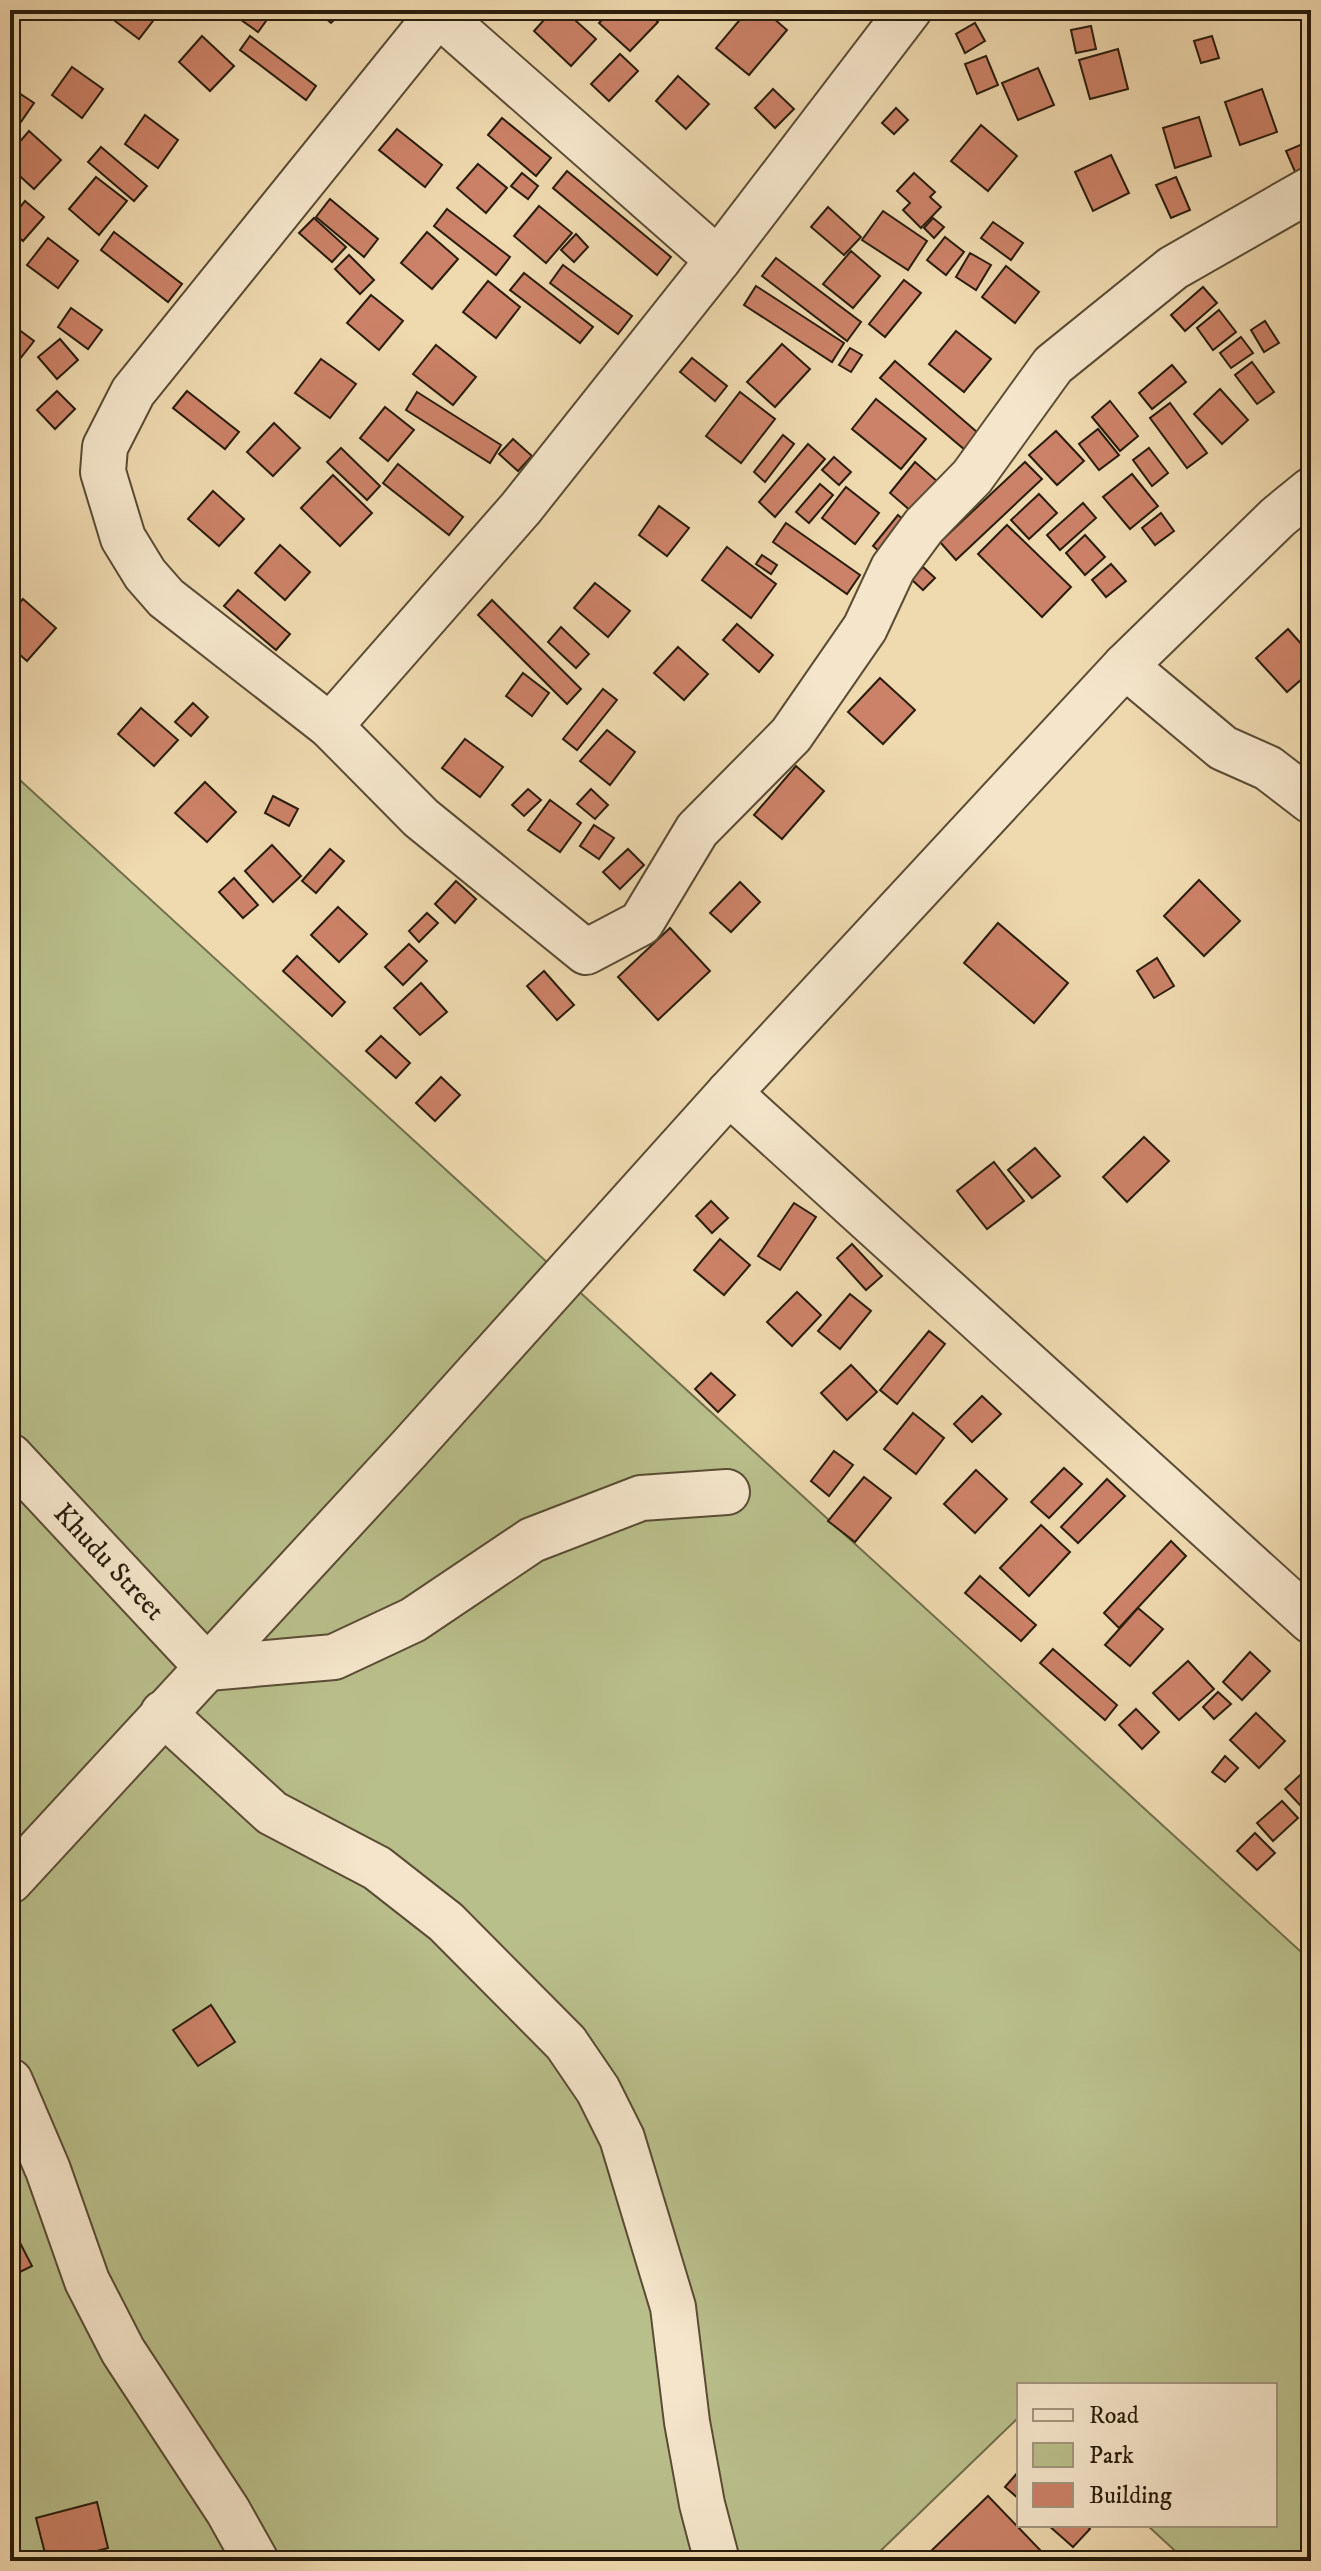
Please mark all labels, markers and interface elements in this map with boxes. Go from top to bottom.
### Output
street label: Khudu Street [46,1496,172,1628]
legend [1017,2383,1277,2527]
text: Road [1089,2401,1139,2431]
text: Park [1089,2441,1134,2471]
text: Building [1089,2481,1172,2511]

